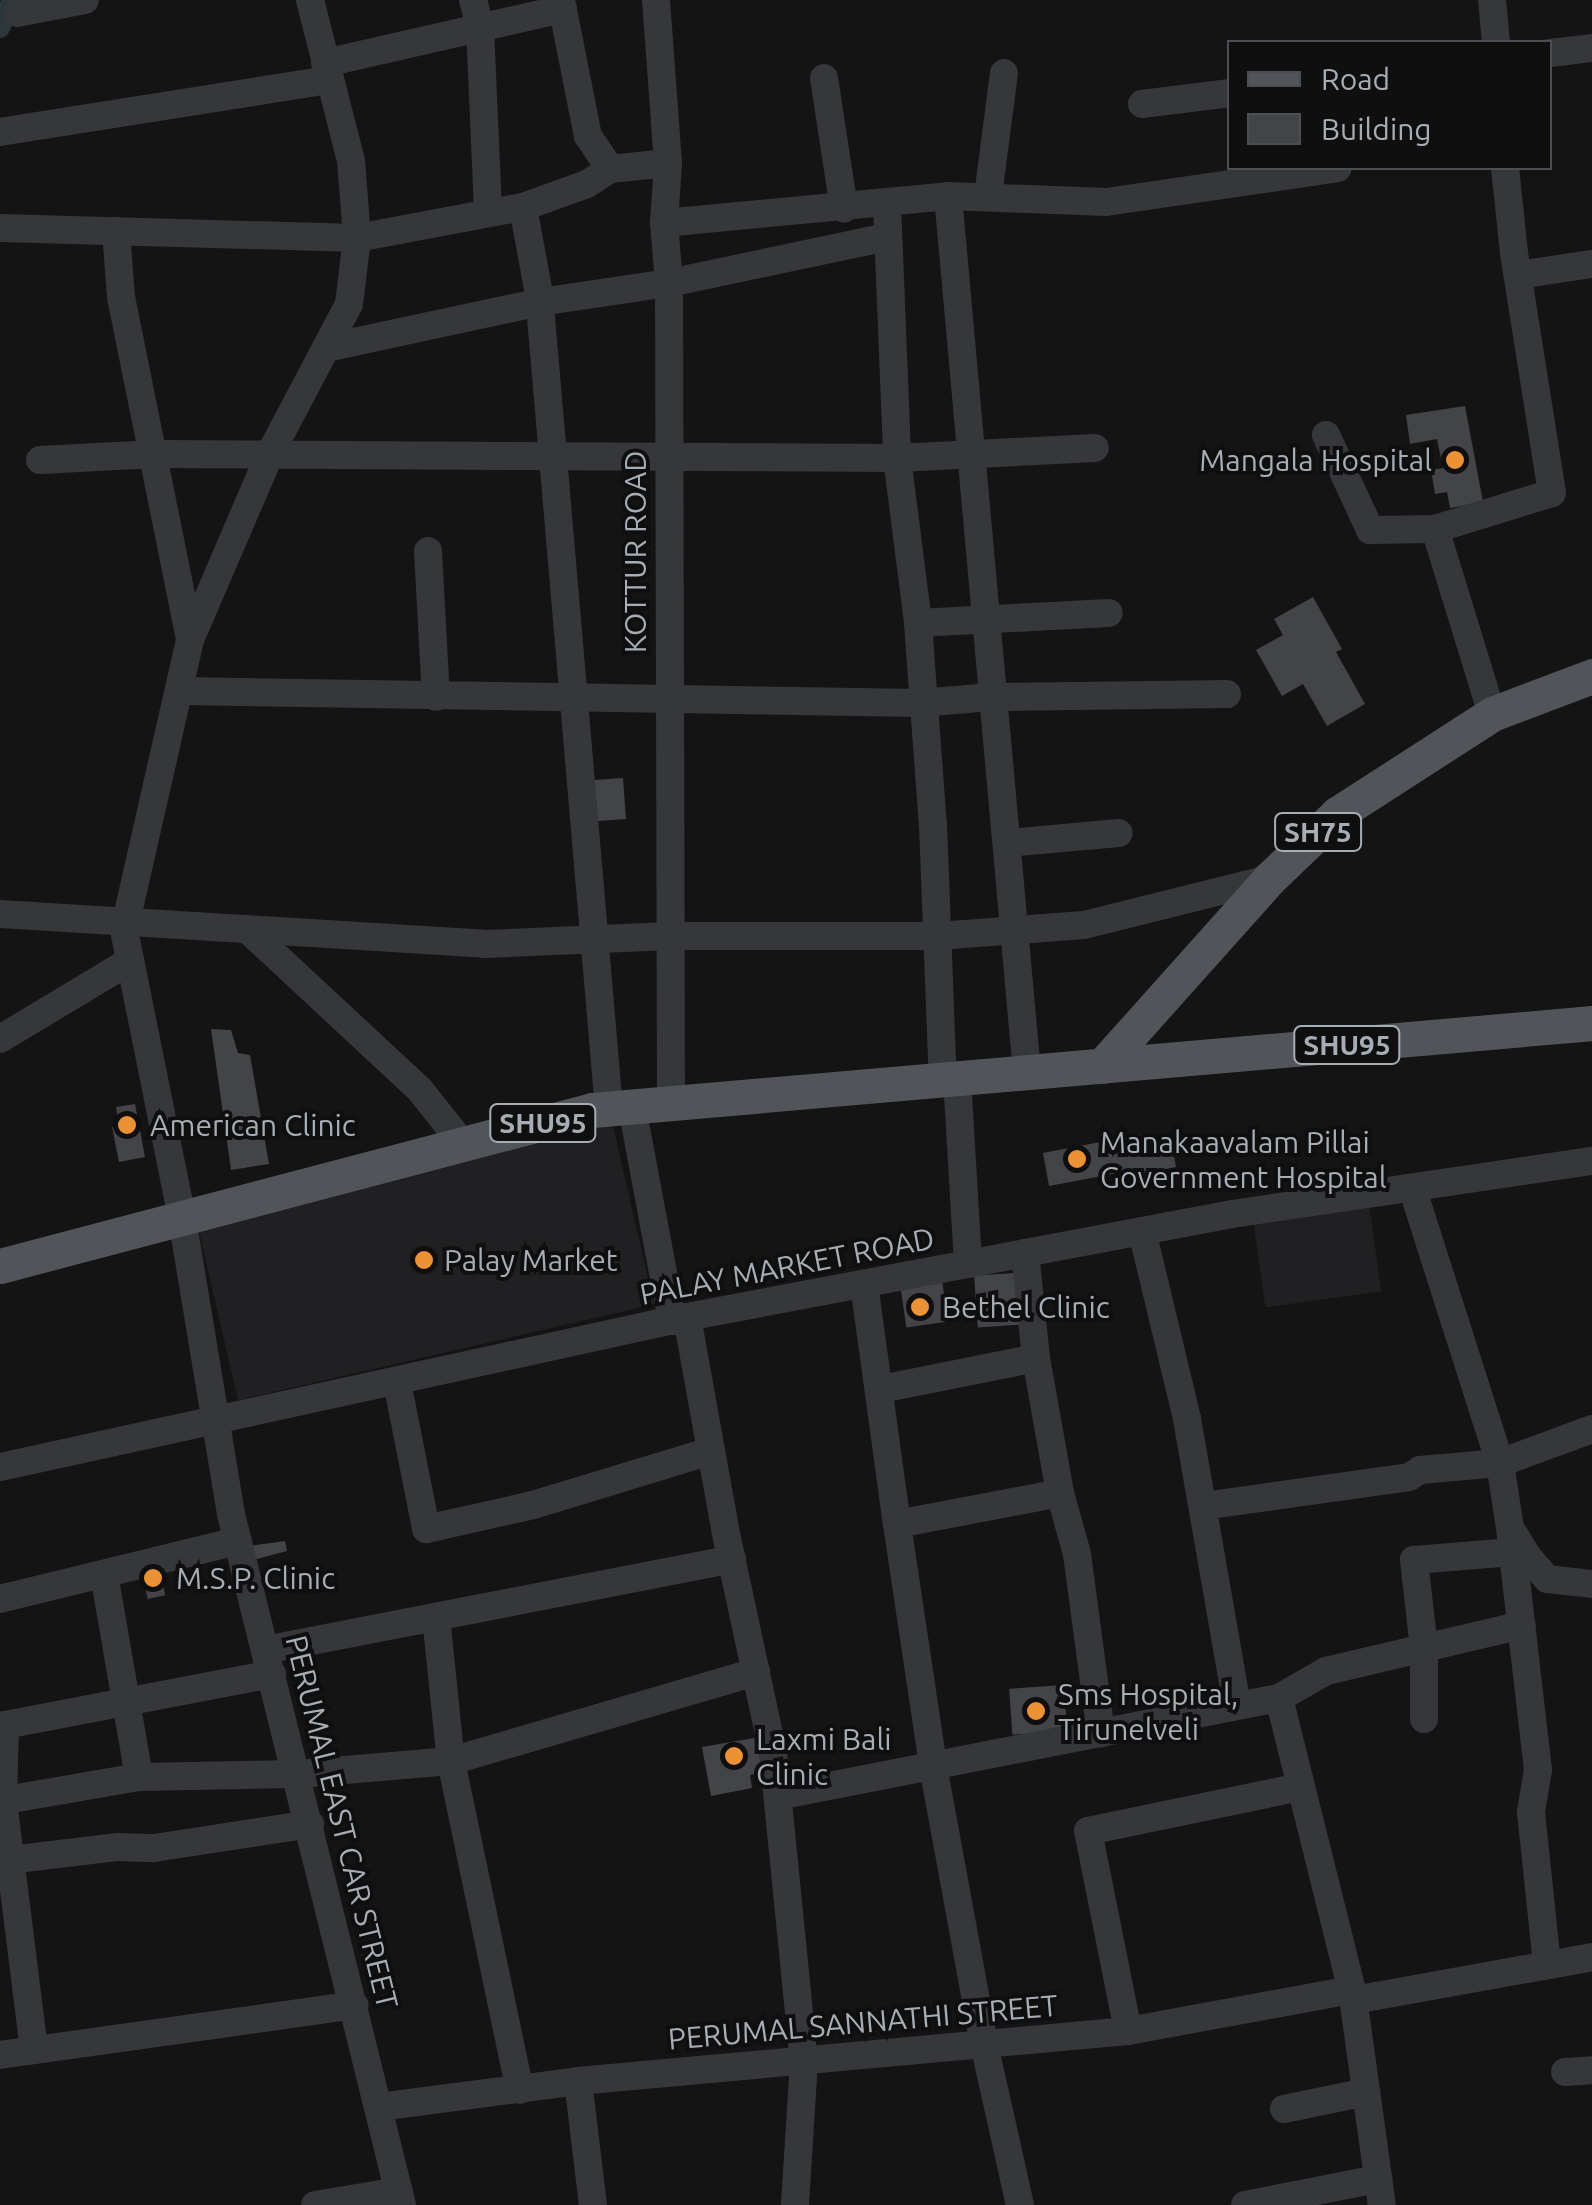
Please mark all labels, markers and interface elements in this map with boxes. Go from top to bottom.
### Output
legend [1227,40,1552,170]
text: Road [1321,62,1390,96]
text: Building [1321,112,1432,146]
place label: Mangala Hospital [1199,442,1432,478]
marker: Mangala Hospital [1442,447,1468,473]
street label: KOTTUR ROAD [617,451,653,653]
road number: SH75 [1273,809,1363,855]
road number: SHU95 [1292,1022,1402,1068]
road number: SHU95 [488,1100,598,1146]
place label: American Clinic [150,1107,356,1143]
marker: American Clinic [114,1112,140,1138]
place label: Manakaavalam Pillai Government Hospital [1100,1124,1387,1194]
marker: Manakaavalam Pillai Government Hospital [1064,1146,1090,1172]
street label: PALAY MARKET ROAD [637,1220,937,1312]
place label: Palay Market [444,1242,618,1278]
marker: Palay Market [413,1249,435,1271]
place label: Bethel Clinic [942,1289,1110,1325]
marker: Bethel Clinic [907,1294,933,1320]
place label: M.S.P. Clinic [176,1560,335,1596]
marker: M.S.P. Clinic [140,1565,166,1591]
street label: PERUMAL EAST CAR STREET [278,1631,406,2013]
place label: Sms Hospital, Tirunelveli [1058,1676,1238,1746]
marker: Sms Hospital, Tirunelveli [1023,1698,1049,1724]
place label: Laxmi Bali Clinic [756,1721,892,1792]
marker: Laxmi Bali Clinic [721,1743,747,1769]
street label: PERUMAL SANNATHI STREET [667,1987,1059,2057]

